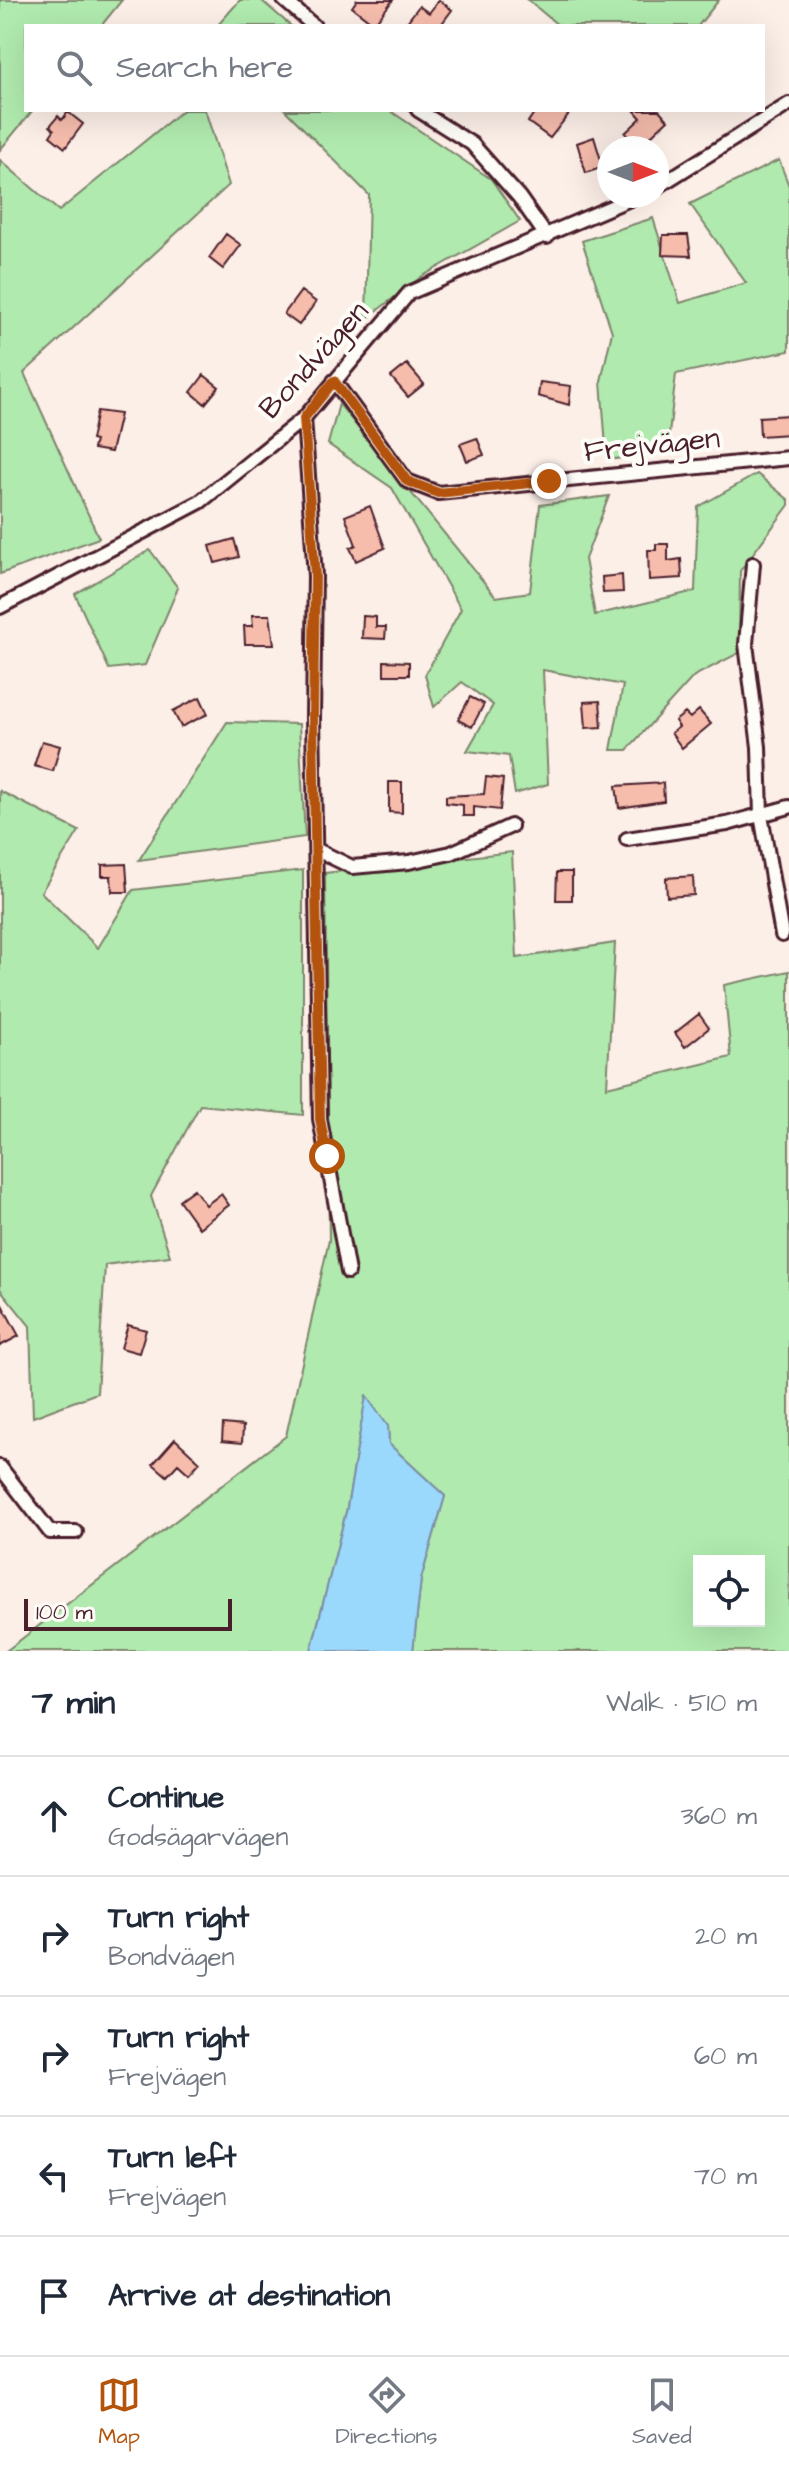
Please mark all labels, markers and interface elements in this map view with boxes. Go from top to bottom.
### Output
search box [24,24,765,112]
icon: search [52,46,96,90]
text: Search here [116,47,293,89]
north arrow [597,136,669,208]
street label: Bondvägen [250,292,379,429]
street label: Frejvägen [582,417,722,474]
route end [531,463,567,499]
route start [309,1138,345,1174]
map controls [693,1555,765,1627]
button: locate [693,1555,765,1627]
scale bar [24,1595,232,1631]
text: 100 m [36,1597,93,1628]
text: 7 min [32,1679,115,1727]
text: Walk · 510 m [606,1685,757,1721]
text: Continue [108,1777,224,1819]
icon: ahead [32,1794,76,1838]
text: 360 m [680,1798,757,1834]
text: Godsägarvägen [108,1819,288,1855]
text: Turn right [108,1897,249,1939]
icon: right [32,1914,76,1958]
text: 20 m [695,1918,757,1954]
text: Bondvägen [108,1939,235,1975]
text: Turn right [108,2017,249,2059]
icon: right [32,2034,76,2078]
text: 60 m [694,2038,757,2074]
text: Frejvägen [108,2059,226,2095]
text: Turn left [108,2137,236,2179]
icon: left [32,2154,76,2198]
text: 70 m [694,2158,757,2194]
text: Frejvägen [108,2179,226,2215]
icon: arrive [32,2274,76,2318]
text: Arrive at destination [108,2275,390,2317]
tab: Map [97,2373,141,2452]
tab: Directions [335,2373,438,2452]
tab: Saved [632,2373,692,2452]

